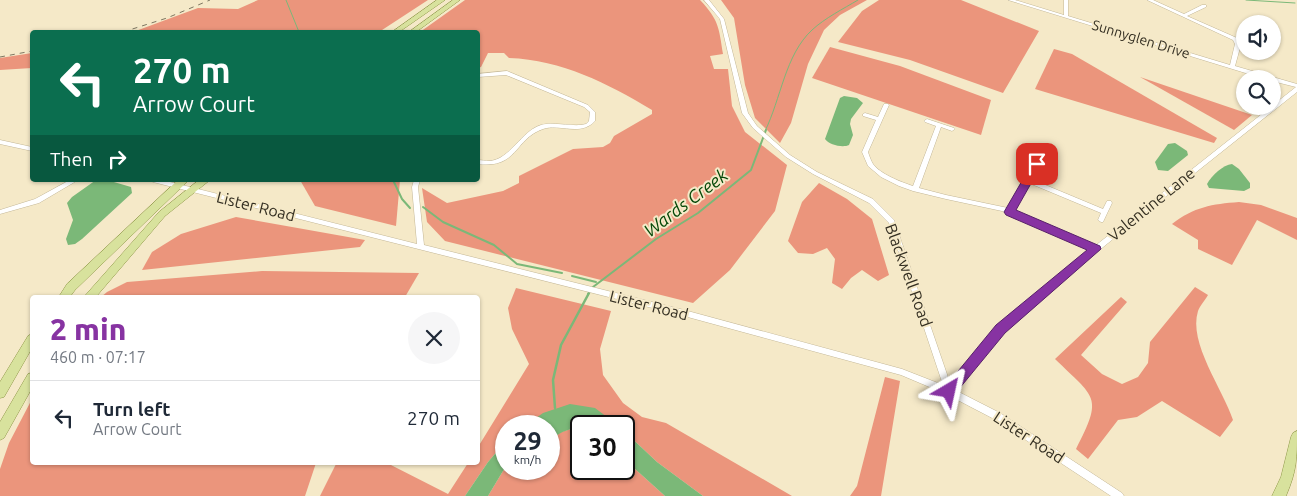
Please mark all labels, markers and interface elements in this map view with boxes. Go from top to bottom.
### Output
map controls [1236,15,1281,115]
button: sound [1236,15,1281,60]
street label: Sunnyglen Drive [1090,16,1192,62]
icon: left [50,50,115,115]
text: 270 m [133,50,231,90]
button: search [1236,70,1281,115]
text: Arrow Court [133,91,255,116]
pin [1016,143,1058,185]
icon: right [103,145,131,173]
text: Then [50,148,93,170]
icon: arrive [1023,150,1051,178]
water label: Wards Creek [640,164,732,240]
street label: Valentine Lane [1104,164,1198,244]
street label: Lister Road [215,188,297,224]
street label: Blackwell Road [882,221,936,329]
street label: Lister Road [608,287,690,323]
text: 2 min [50,312,126,346]
button: close [408,312,460,364]
text: 460 m · 07:17 [50,348,146,366]
position arrow [922,364,974,416]
text: Turn left [93,398,171,420]
icon: left [50,404,78,432]
text: 270 m [407,407,460,429]
street label: Lister Road [990,407,1068,467]
speed limit sign: 30 [570,415,635,480]
text: Arrow Court [93,420,182,438]
text: 29 [513,427,542,455]
text: km/h [514,453,541,466]

